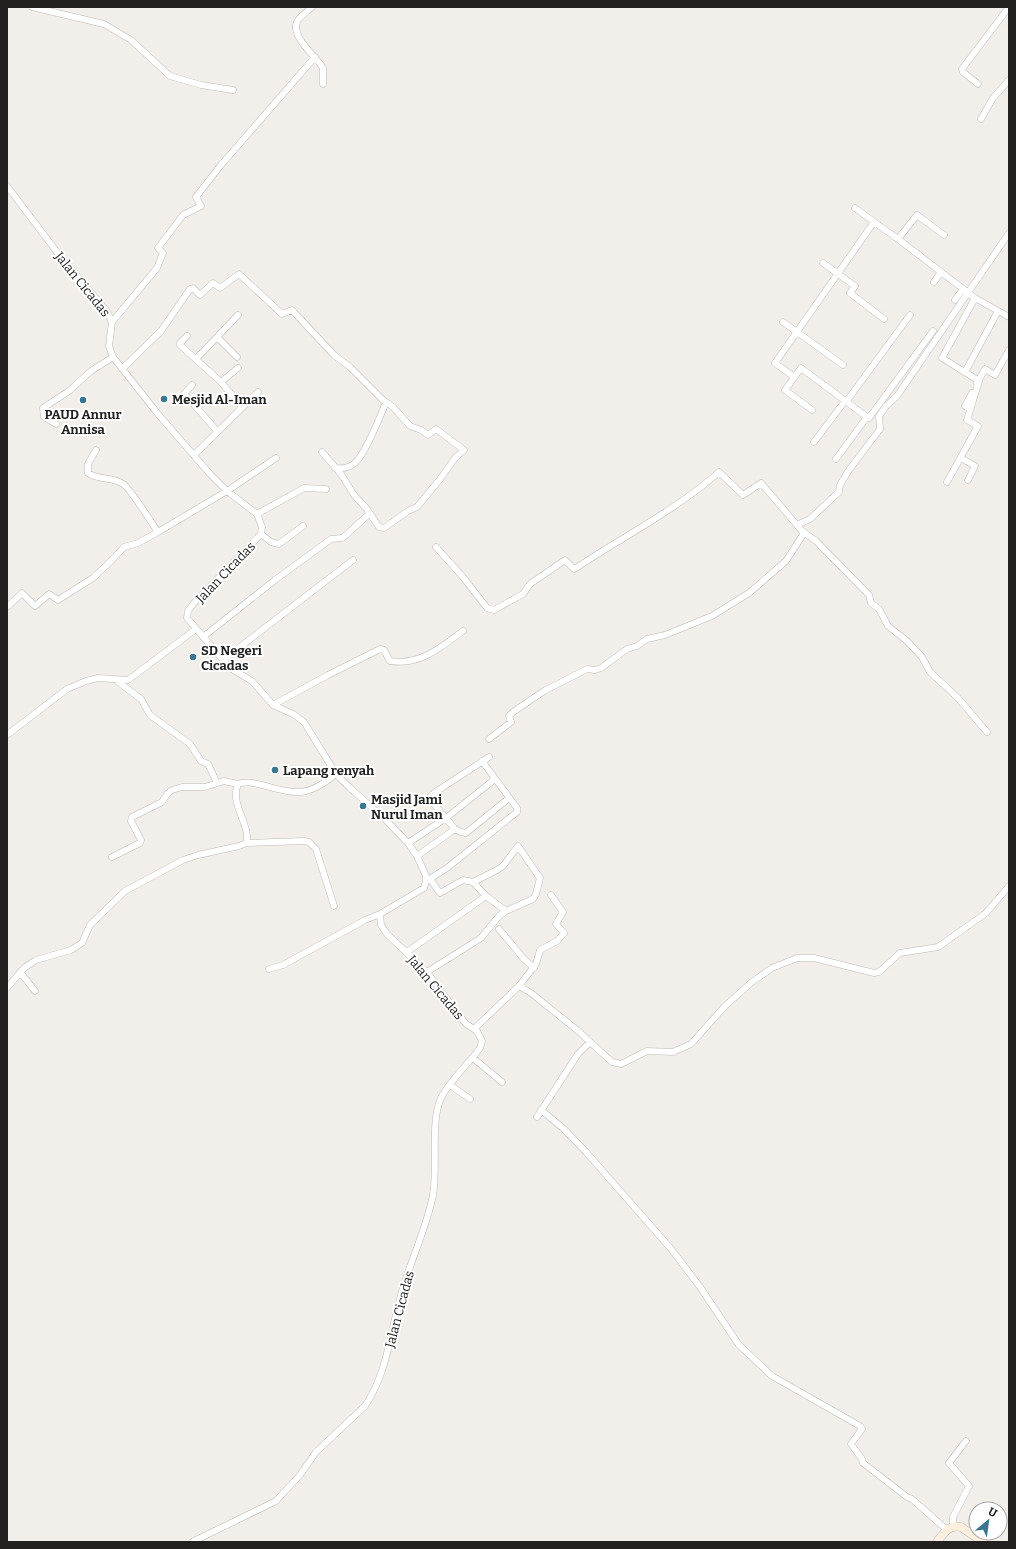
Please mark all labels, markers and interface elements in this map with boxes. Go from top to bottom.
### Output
street label: Jalan Cicadas [51,248,113,320]
place label: Mesjid Al-Iman [172,392,267,408]
marker: Mesjid Al-Iman [159,394,169,404]
marker: PAUD Annur Annisa [78,395,88,405]
place label: PAUD Annur Annisa [44,407,122,437]
street label: Jalan Cicadas [192,539,258,607]
place label: SD Negeri Cicadas [201,643,262,673]
marker: SD Negeri Cicadas [188,652,198,662]
place label: Lapang renyah [283,763,375,778]
marker: Lapang renyah [270,765,280,775]
place label: Masjid Jami Nurul Iman [371,792,443,822]
marker: Masjid Jami Nurul Iman [358,801,368,811]
street label: Jalan Cicadas [404,951,467,1022]
street label: Jalan Cicadas [382,1269,417,1350]
north arrow [968,1501,1008,1541]
text: U [986,1505,999,1520]

